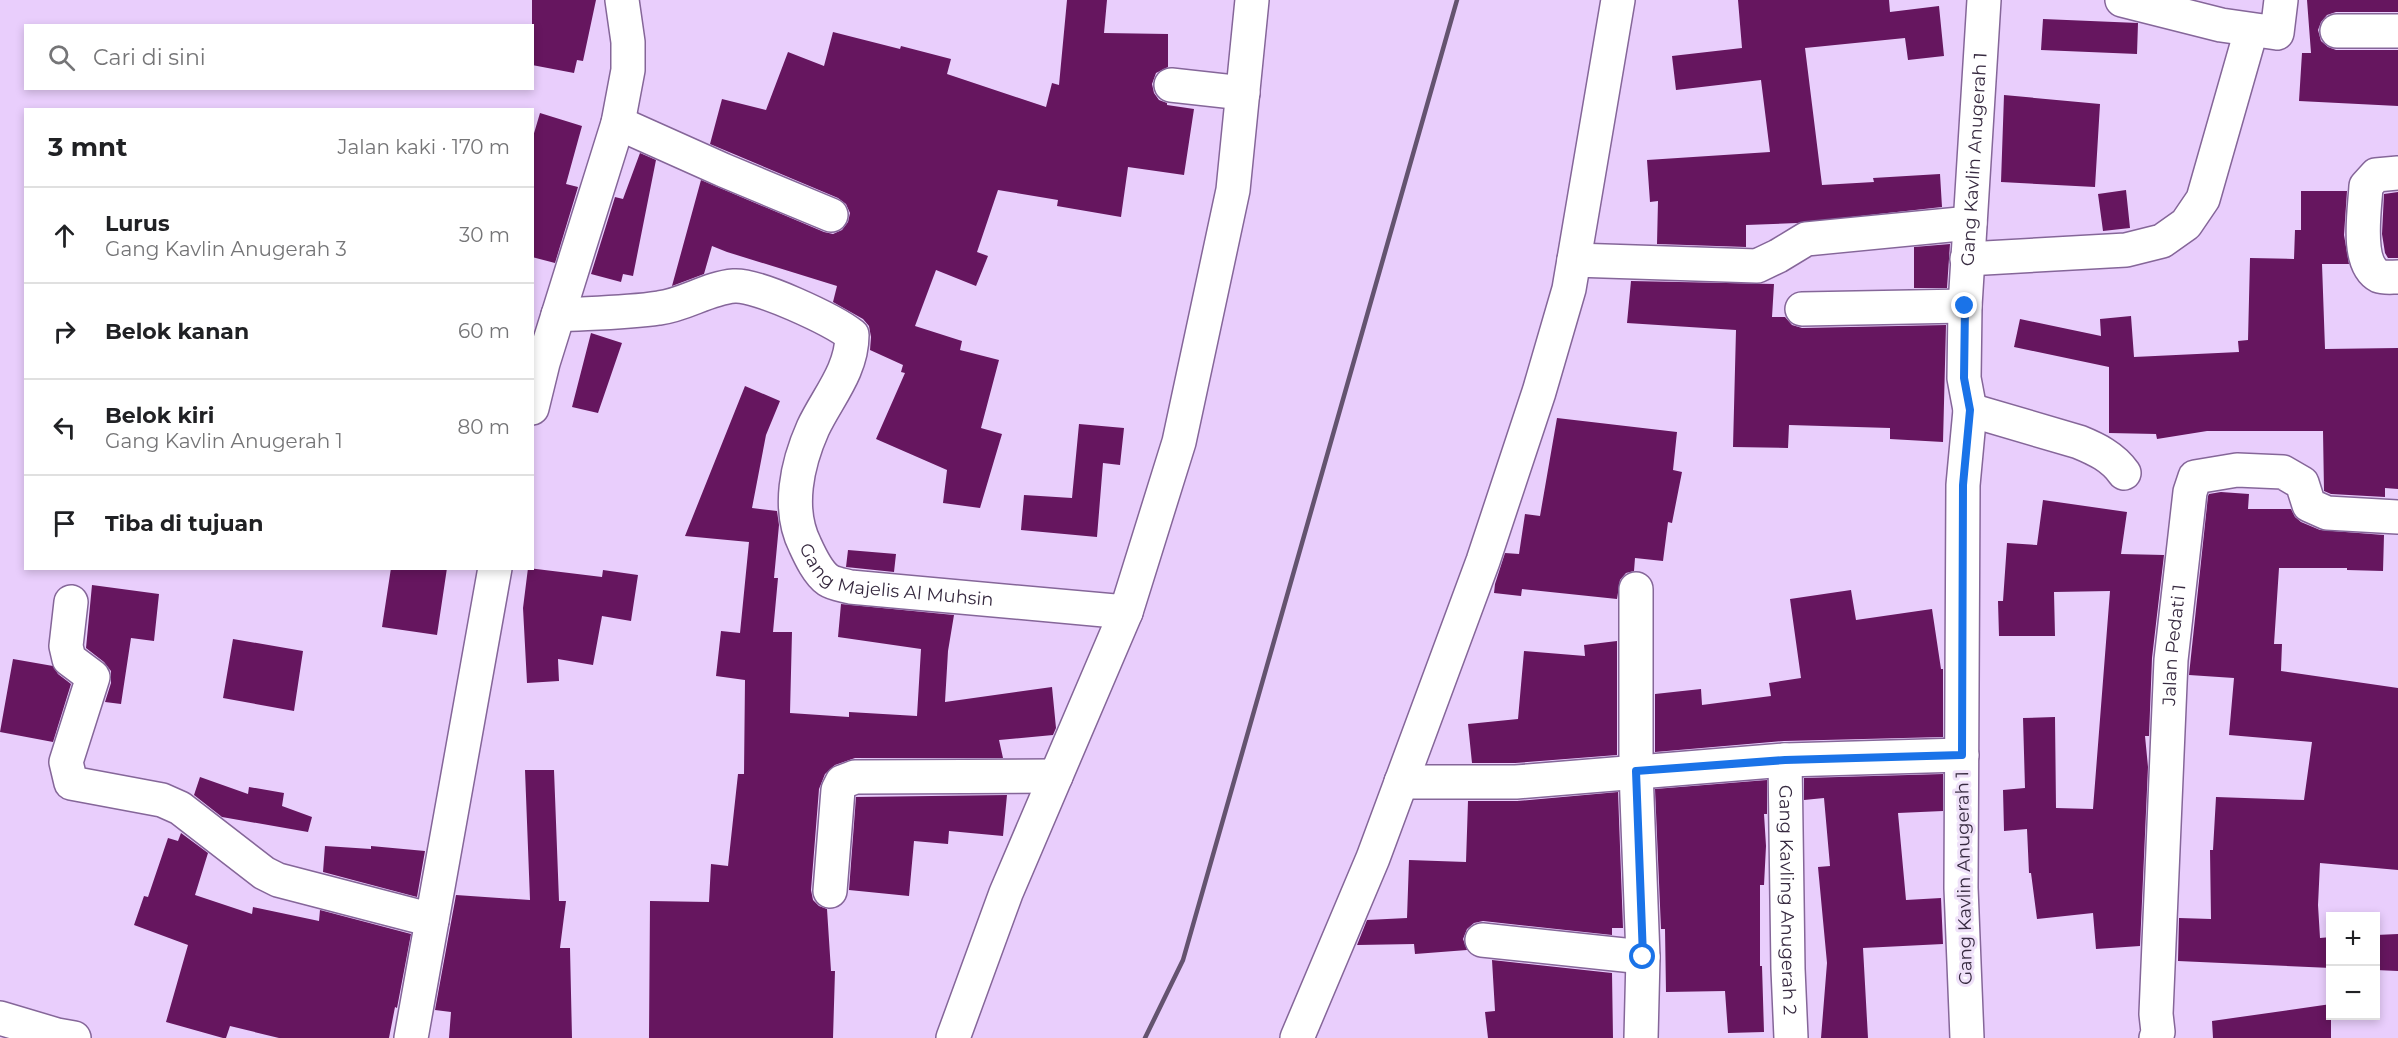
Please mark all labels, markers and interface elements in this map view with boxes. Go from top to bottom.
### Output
search box [24,24,534,90]
icon: search [45,41,78,74]
text: Cari di sini [93,44,206,71]
street label: Gang Kavlin Anugerah 1 [1956,52,1992,267]
text: 3 mnt [48,131,127,163]
text: Jalan kaki · 170 m [338,135,510,159]
text: Lurus [105,210,170,237]
icon: ahead [48,219,81,252]
text: 30 m [459,223,510,247]
text: Gang Kavlin Anugerah 3 [105,237,347,261]
route end [1951,292,1977,318]
icon: right [48,315,81,348]
text: Belok kanan [105,318,249,345]
text: 60 m [458,319,510,343]
text: Belok kiri [105,402,214,429]
icon: left [48,411,81,444]
text: 80 m [458,415,510,439]
text: Gang Kavlin Anugerah 1 [105,429,343,453]
icon: arrive [48,507,81,540]
text: Tiba di tujuan [105,510,263,537]
street label: Gang Majelis Al Muhsin [795,539,995,611]
street label: Jalan Pedati 1 [2158,583,2190,707]
street label: Gang Kavlin Anugerah 1 [1951,771,1977,985]
street label: Gang Kavling Anugerah 2 [1774,785,1801,1015]
map controls [2326,912,2380,1020]
button: + [2326,912,2380,966]
route start [1629,943,1655,969]
button: − [2326,966,2380,1020]

